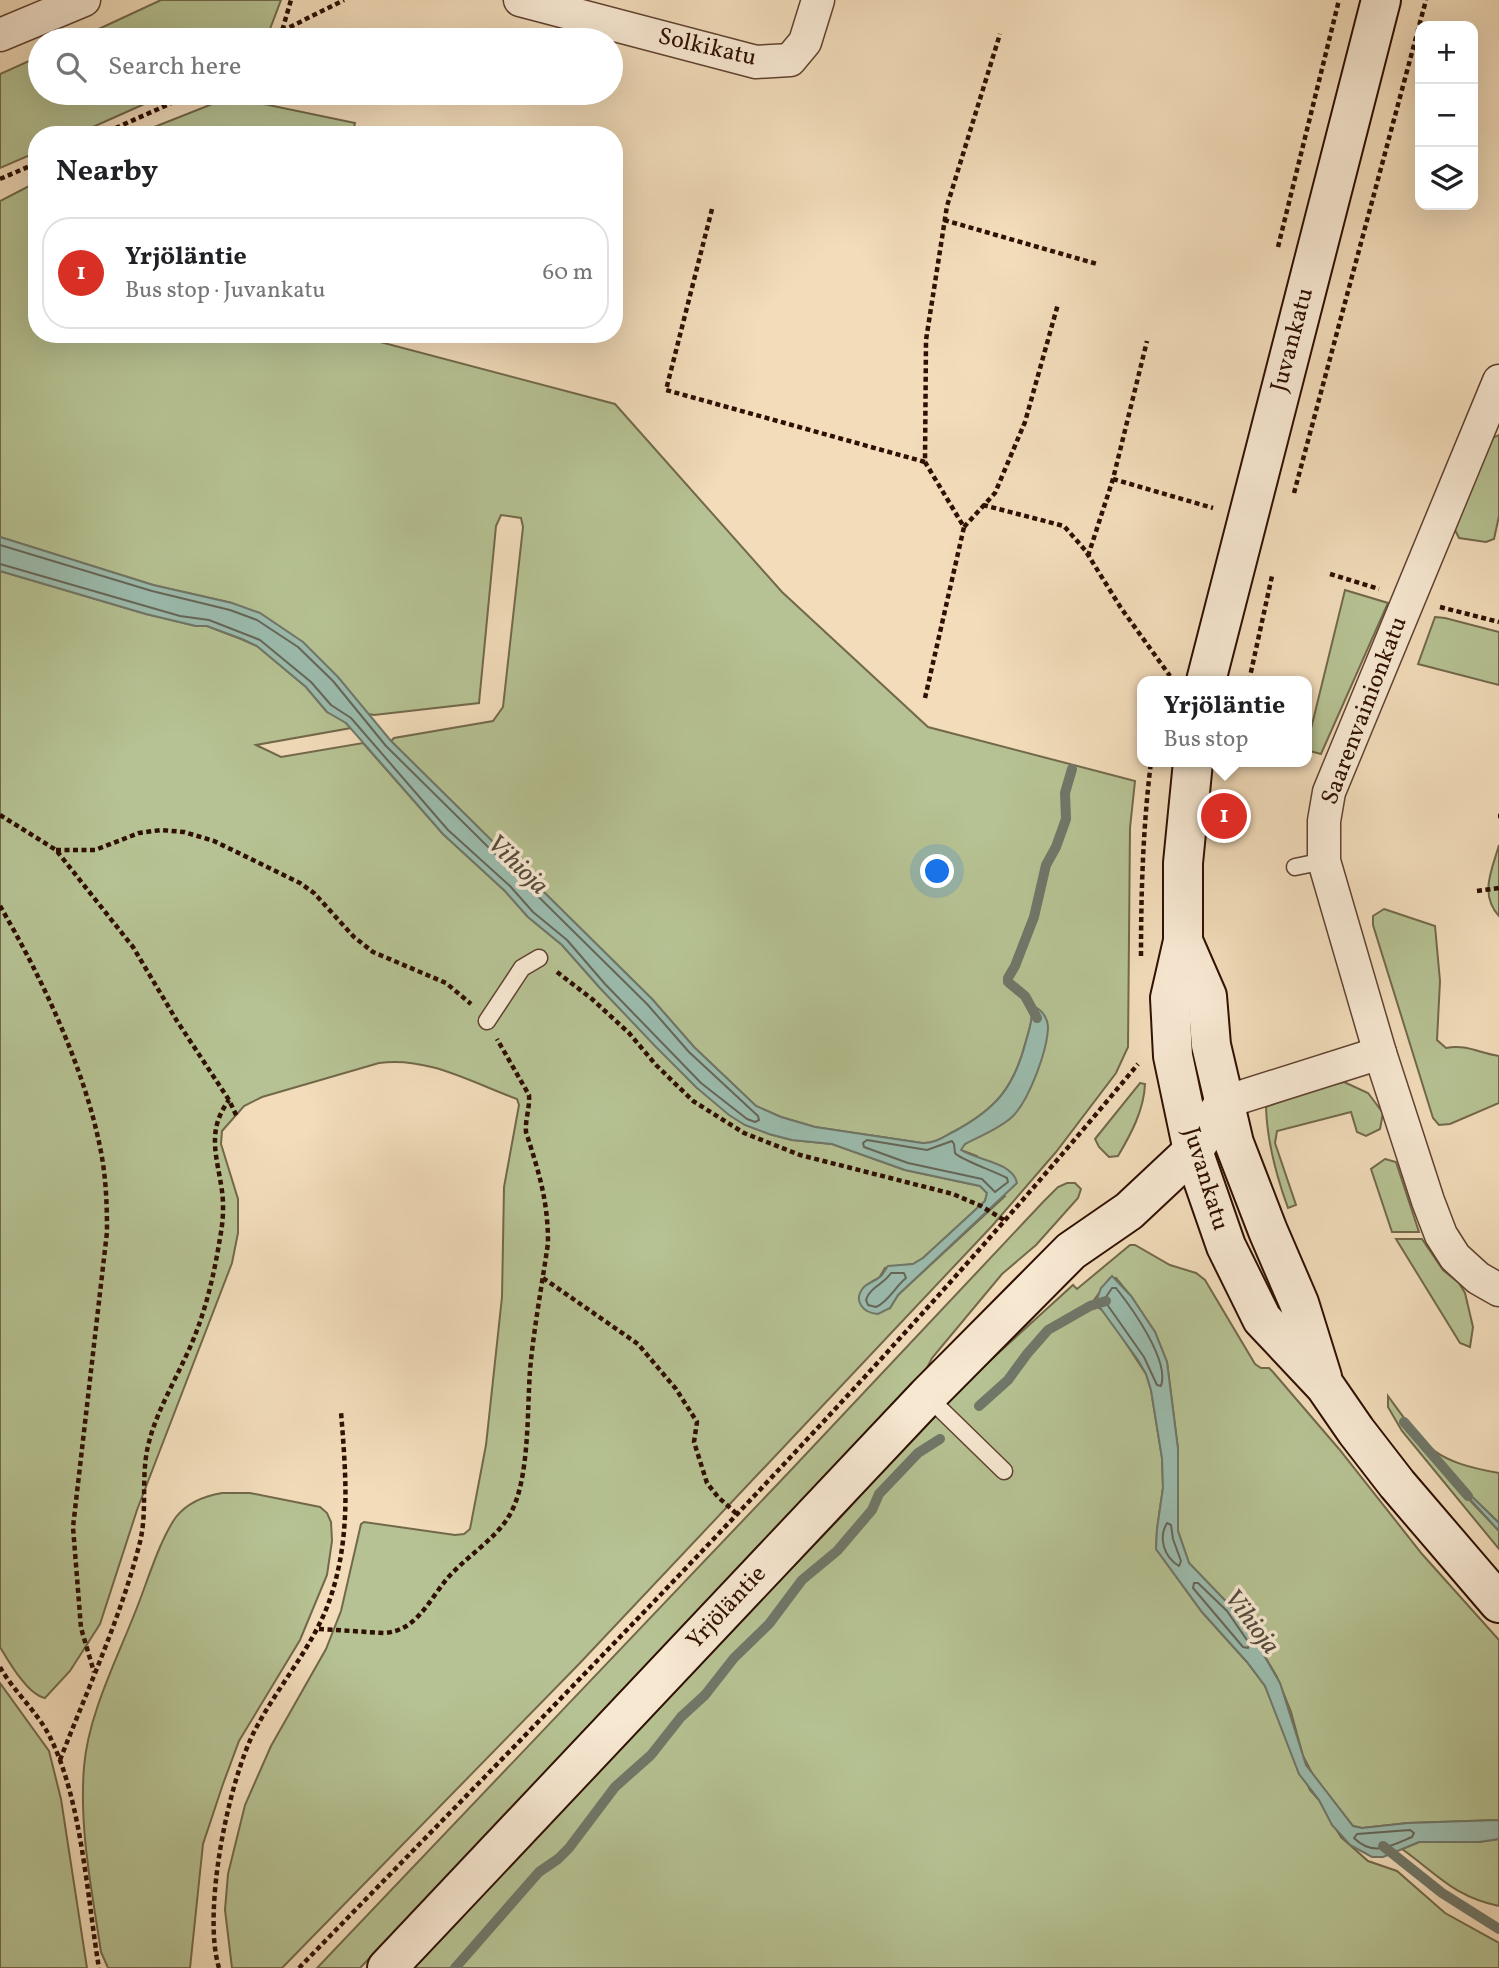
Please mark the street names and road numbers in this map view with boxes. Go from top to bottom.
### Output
street label: Solkikatu [655,20,759,76]
street label: Juvankatu [1263,284,1323,396]
street label: Saarenvainionkatu [1313,612,1417,810]
street label: Juvankatu [1173,1123,1237,1235]
street label: Yrjöläntie [679,1559,775,1657]

